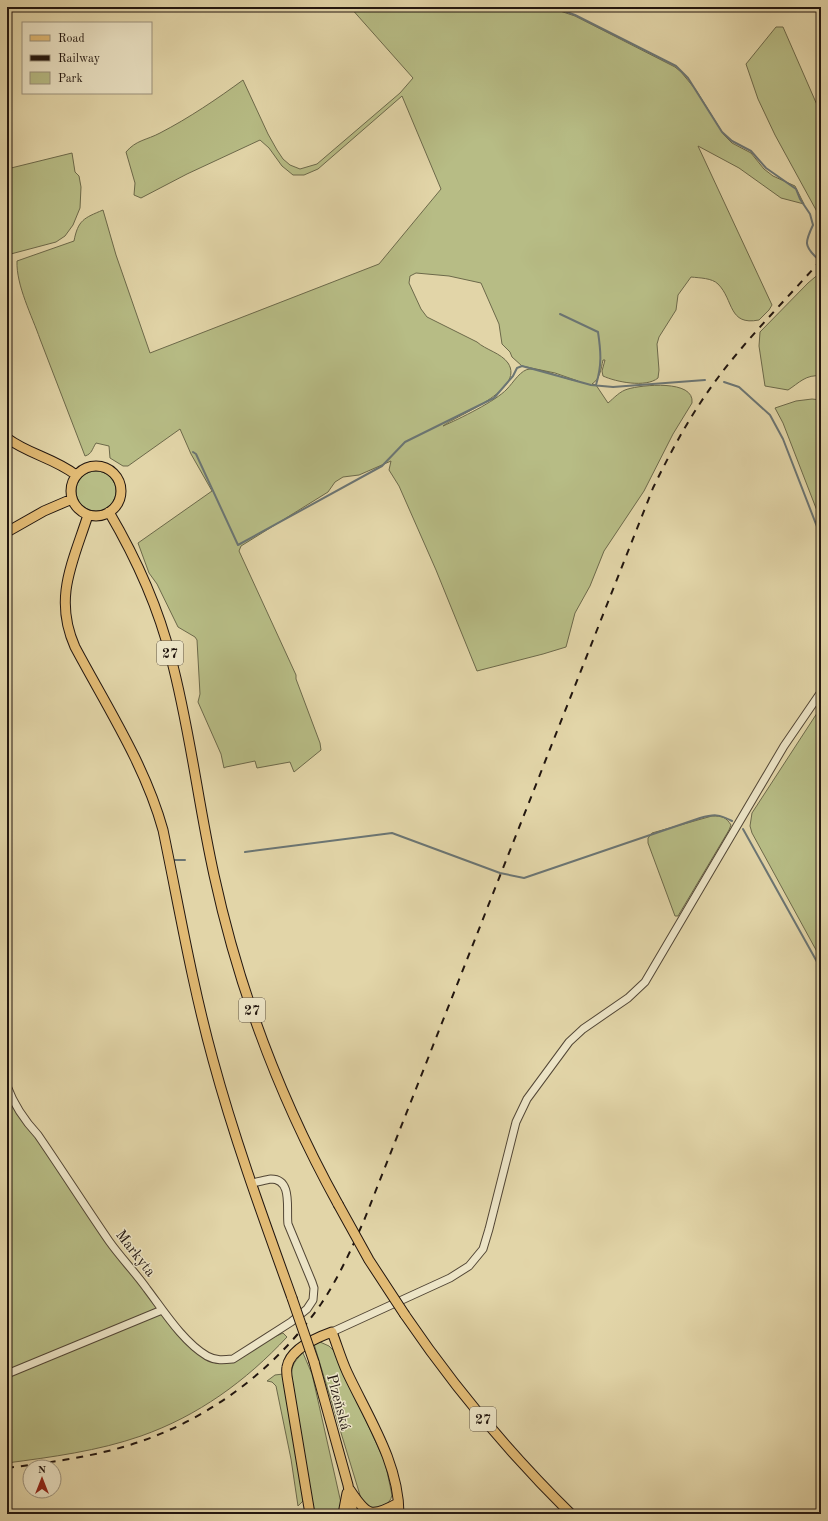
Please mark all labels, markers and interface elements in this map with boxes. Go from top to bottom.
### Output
legend [22,22,152,94]
text: Road [58,33,85,45]
text: Railway [58,53,101,65]
text: Park [58,73,83,85]
road number: 27 [157,641,183,665]
road number: 27 [239,998,265,1022]
street label: Markyta [112,1228,158,1280]
street label: Plzeňská [323,1373,352,1433]
road number: 27 [470,1407,496,1431]
north arrow [22,1459,62,1499]
text: N [38,1465,47,1476]

